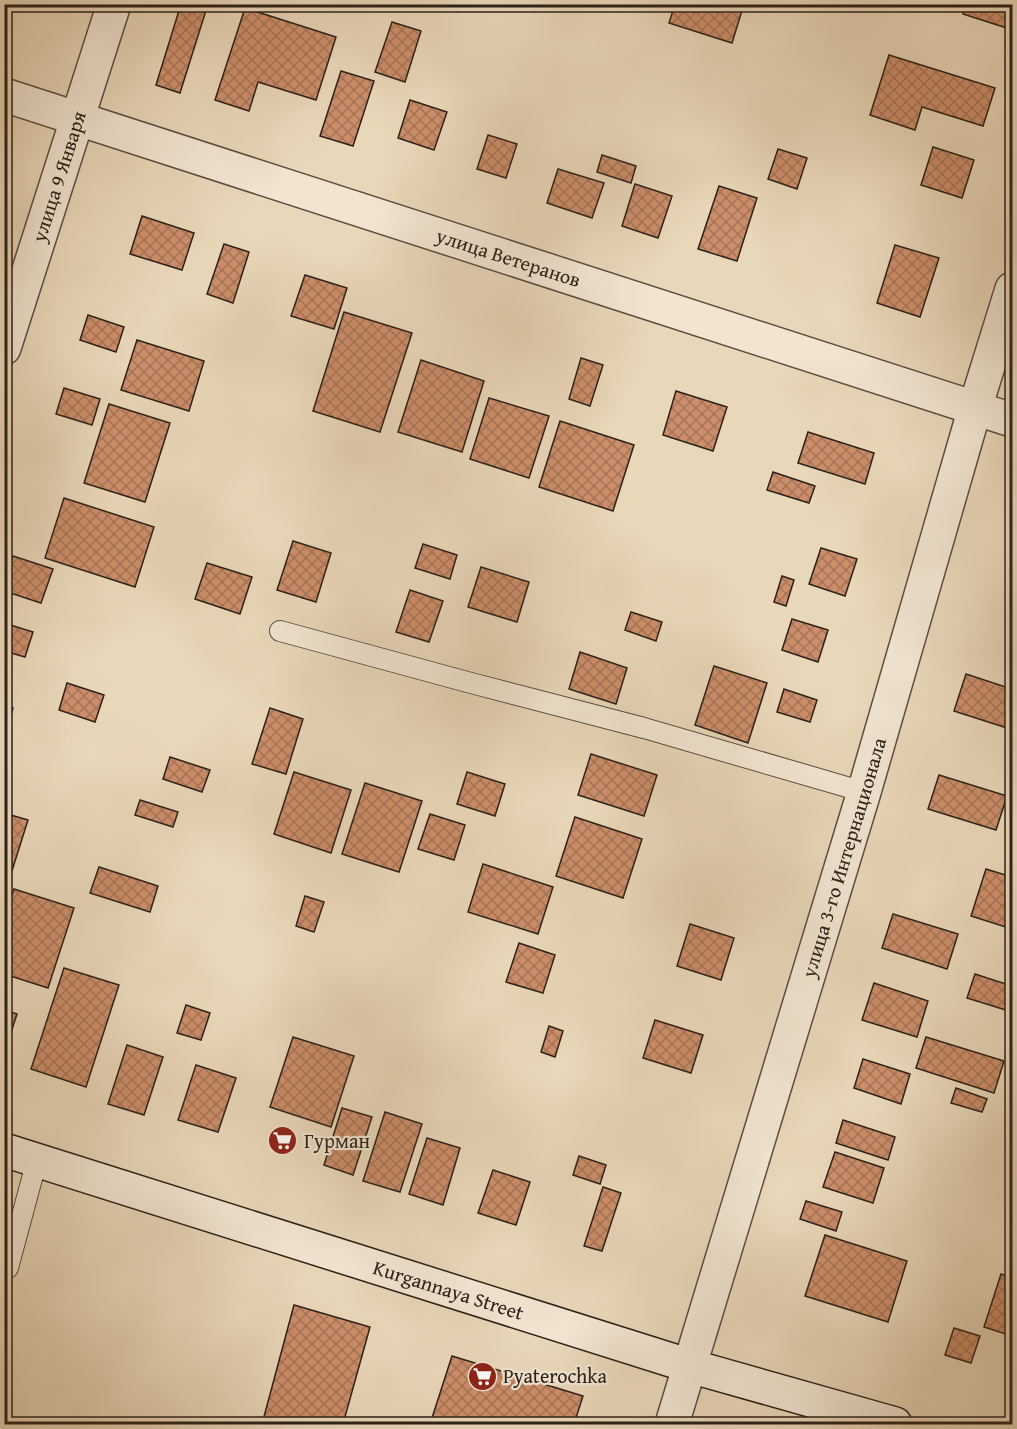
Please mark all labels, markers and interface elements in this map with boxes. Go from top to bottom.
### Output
street label: улица 9 Января [24,107,93,247]
street label: улица Ветеранов [432,220,584,294]
street label: улица 3-го Интернационала [793,733,893,982]
supermarket icon: Гурман [267,1125,299,1157]
place label: Гурман [304,1126,370,1155]
street label: Kurgannaya Street [370,1252,528,1327]
supermarket icon: Pyaterochka [466,1360,498,1392]
place label: Pyaterochka [503,1361,607,1390]

